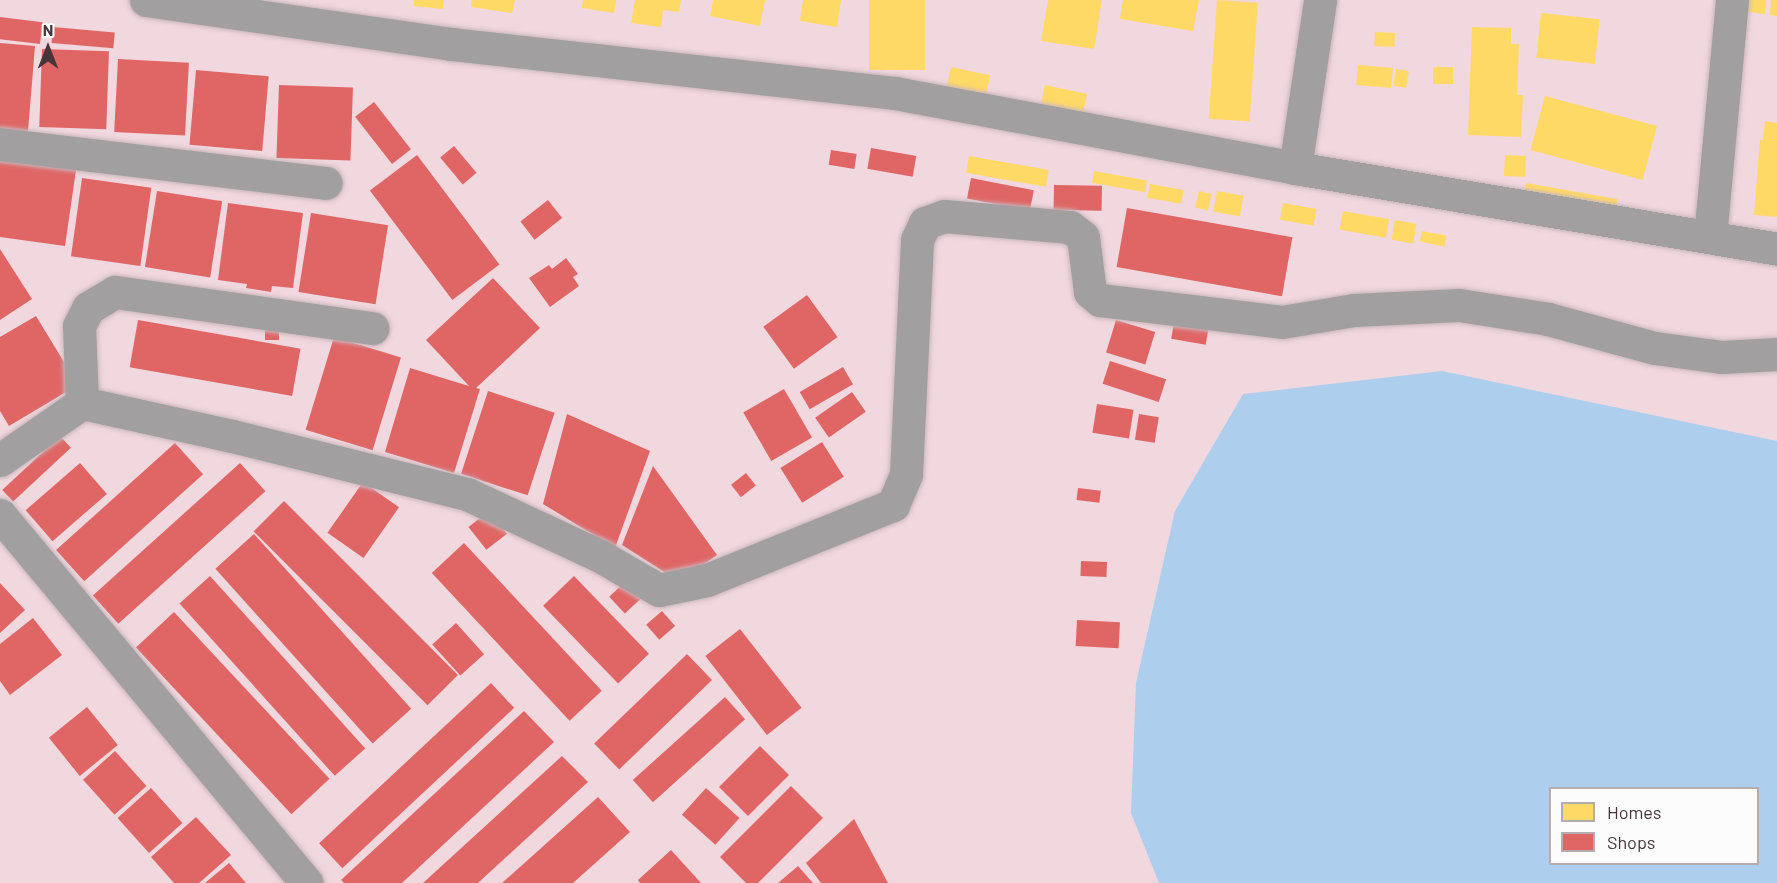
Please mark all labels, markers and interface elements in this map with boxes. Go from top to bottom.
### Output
north arrow [18,18,78,78]
text: N [43,20,53,39]
legend [1549,787,1759,865]
text: Homes [1607,801,1661,823]
text: Shops [1607,831,1656,853]

